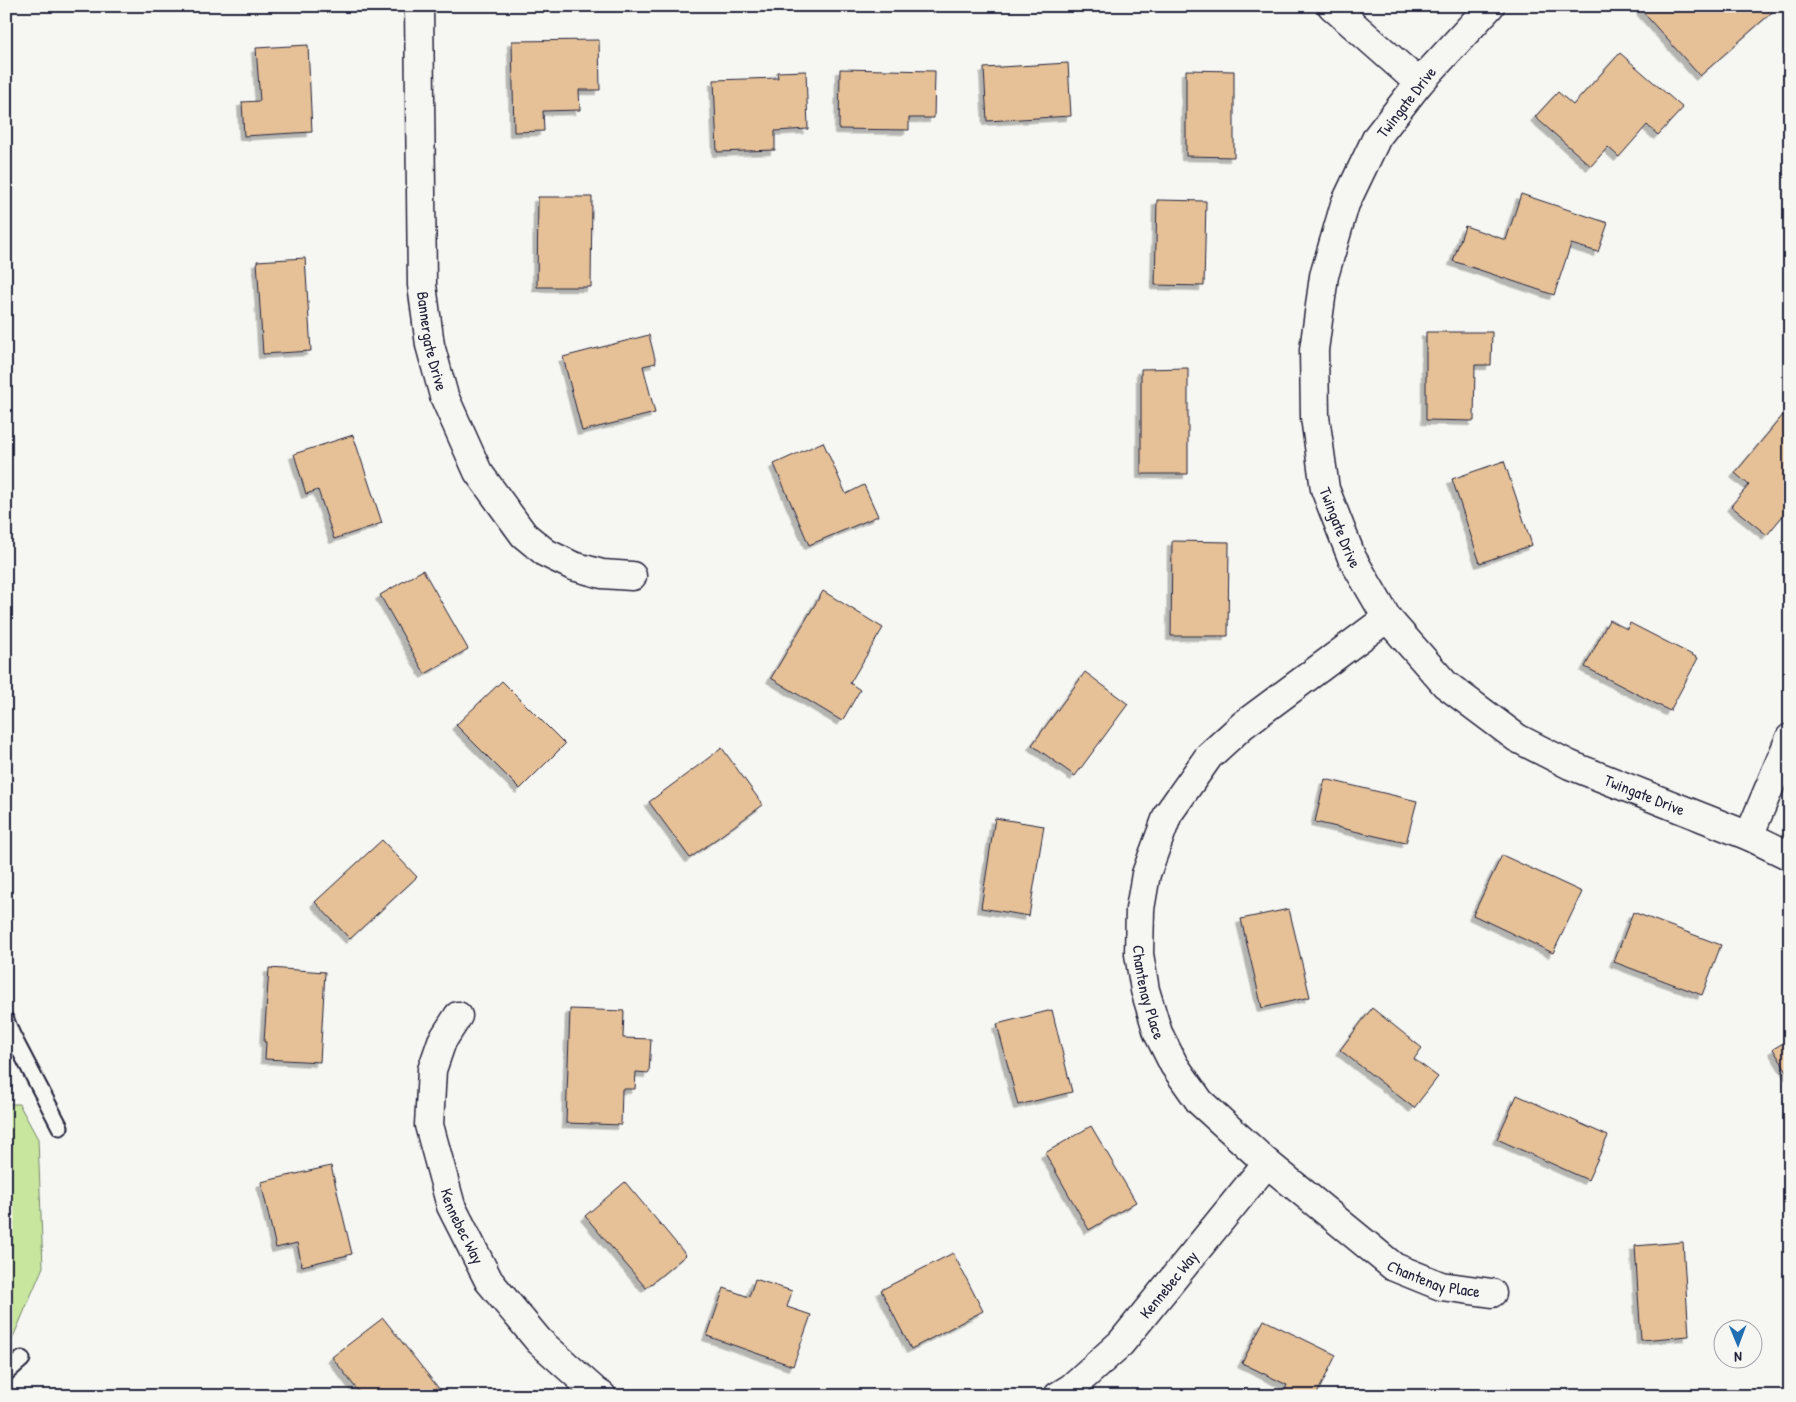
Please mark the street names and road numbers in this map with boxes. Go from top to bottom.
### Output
street label: Twingate Drive [1371,61,1441,142]
street label: Bannergate Drive [412,290,453,394]
street label: Twingate Drive [1314,484,1367,572]
street label: Twingate Drive [1601,769,1689,821]
street label: Chantenay Place [1128,945,1171,1043]
street label: Kennebec Way [436,1186,490,1268]
street label: Kennebec Way [1134,1246,1203,1323]
street label: Chantenay Place [1382,1255,1482,1302]

